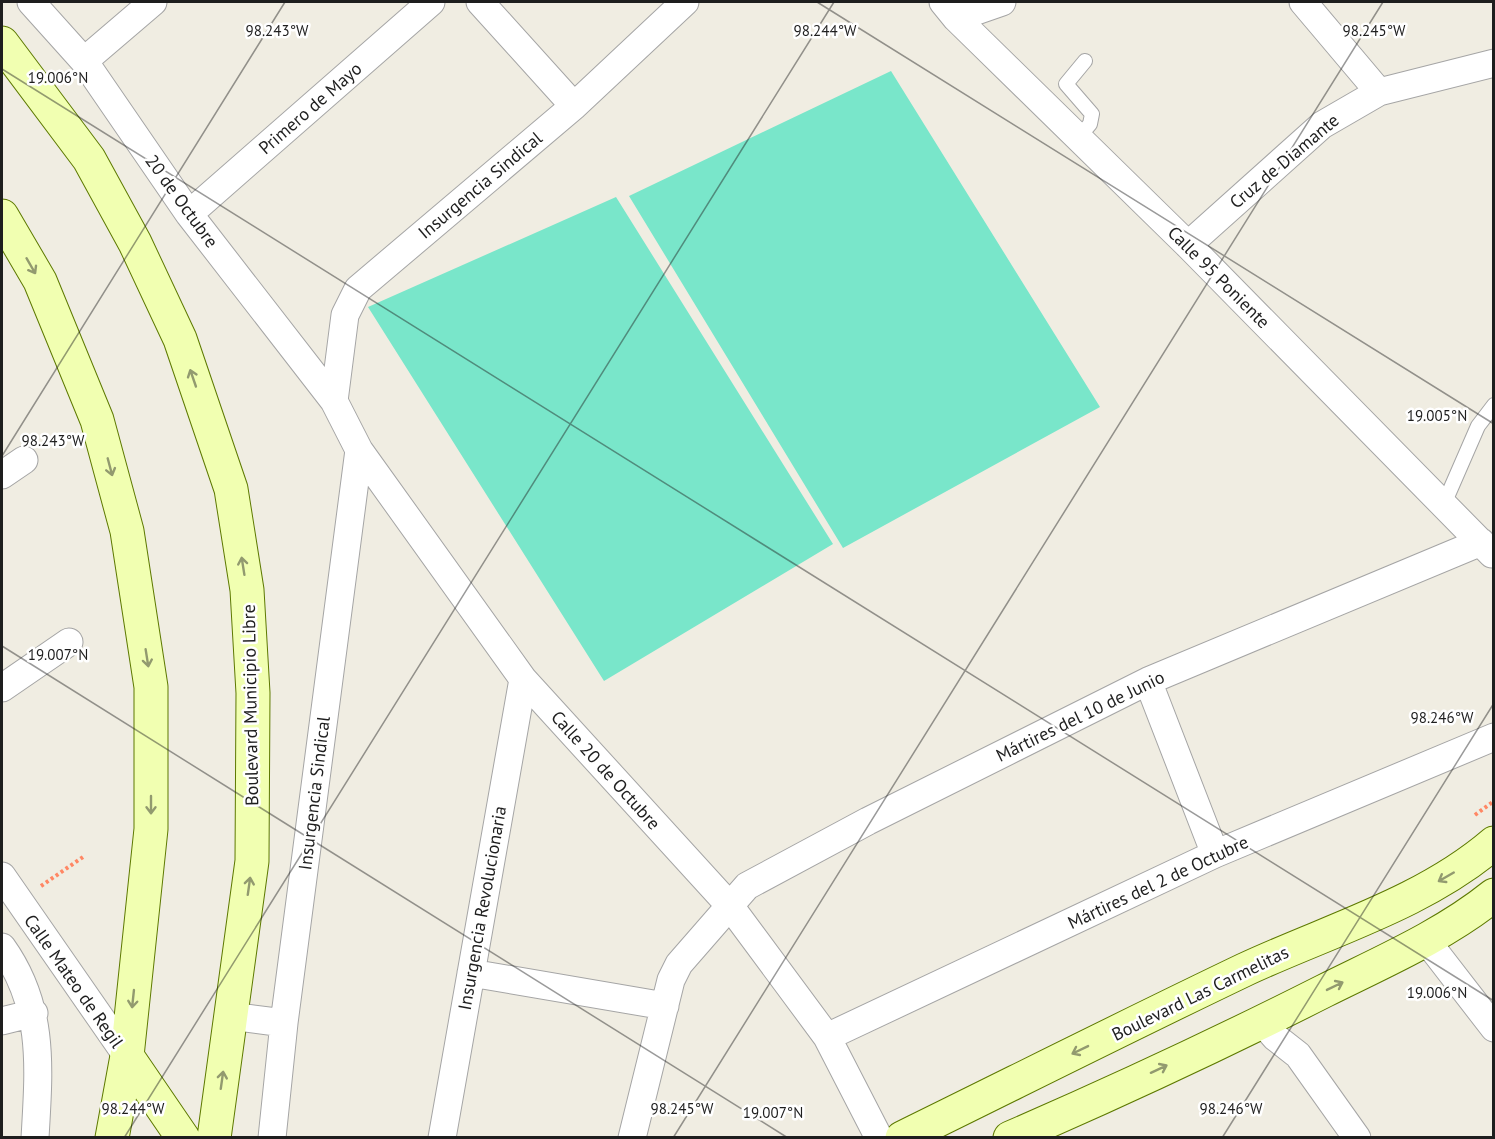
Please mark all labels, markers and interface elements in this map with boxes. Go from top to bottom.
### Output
text: 98.243°W [246,21,309,40]
text: 98.244°W [794,21,857,40]
text: 98.245°W [1343,21,1406,40]
street label: Primero de Mayo [254,57,366,159]
text: 19.006°N [28,68,88,87]
street label: Cruz de Diamante [1225,109,1343,213]
street label: Insurgencia Sindical [413,126,547,244]
street label: 20 de Octubre [141,150,223,252]
street label: Calle 95 Poniente [1163,221,1275,333]
one-way arrow [25,257,37,274]
one-way arrow [187,369,198,388]
text: 19.005°N [1407,406,1467,425]
text: 98.243°W [22,431,85,450]
one-way arrow [104,457,116,476]
one-way arrow [237,557,248,576]
street label: Boulevard Municipio Libre [237,604,263,806]
text: 19.007°N [28,645,88,664]
one-way arrow [141,648,152,667]
street label: Mártires del 10 de Junio [992,665,1168,767]
street label: Calle 20 de Octubre [546,706,666,834]
text: 98.246°W [1411,708,1474,727]
street label: Insurgencia Sindical [293,714,335,871]
one-way arrow [145,794,157,814]
street label: Insurgencia Revolucionaria [453,804,511,1012]
street label: Mártires del 2 de Octubre [1064,830,1252,934]
one-way arrow [1438,872,1455,884]
one-way arrow [243,877,254,897]
street label: Calle Mateo de Regil [19,910,129,1053]
street label: Boulevard Las Carmelitas [1108,940,1292,1046]
one-way arrow [1325,979,1343,991]
text: 19.006°N [1407,983,1467,1002]
one-way arrow [127,988,138,1008]
one-way arrow [1072,1045,1090,1057]
one-way arrow [1149,1063,1167,1075]
one-way arrow [217,1070,228,1090]
text: 98.244°W [102,1099,165,1118]
text: 98.245°W [651,1099,714,1118]
text: 98.246°W [1200,1099,1263,1118]
text: 19.007°N [743,1103,803,1122]

